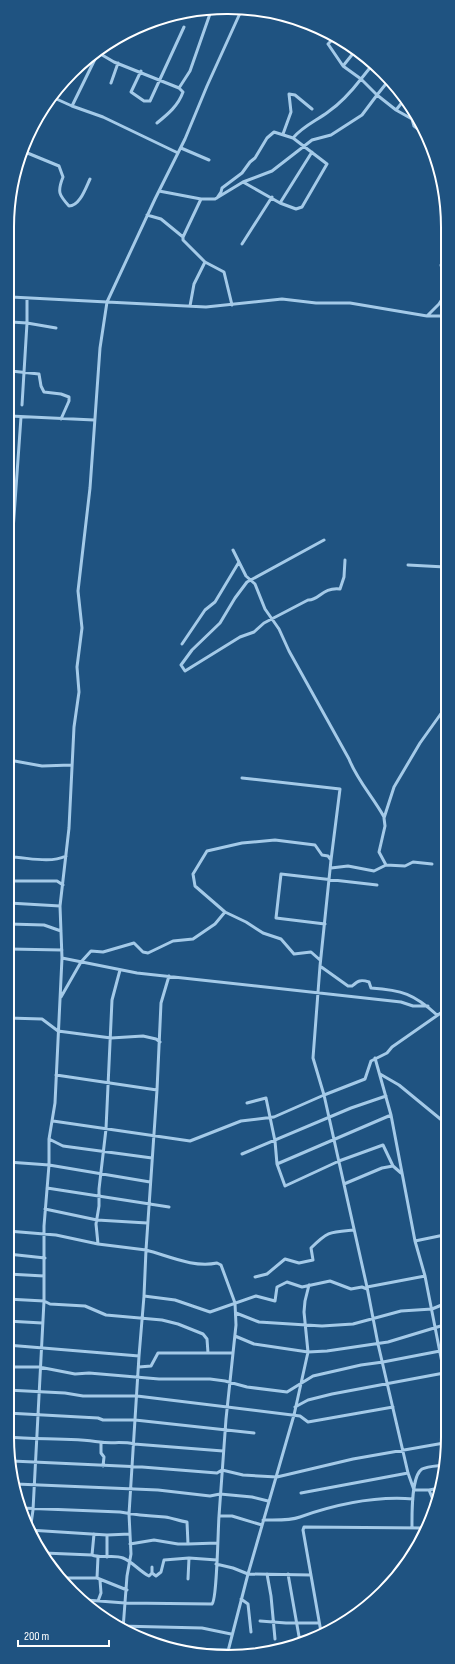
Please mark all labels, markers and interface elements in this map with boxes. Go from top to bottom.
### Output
scale bar [18,1622,109,1648]
text: 200 m [24,1629,50,1644]

